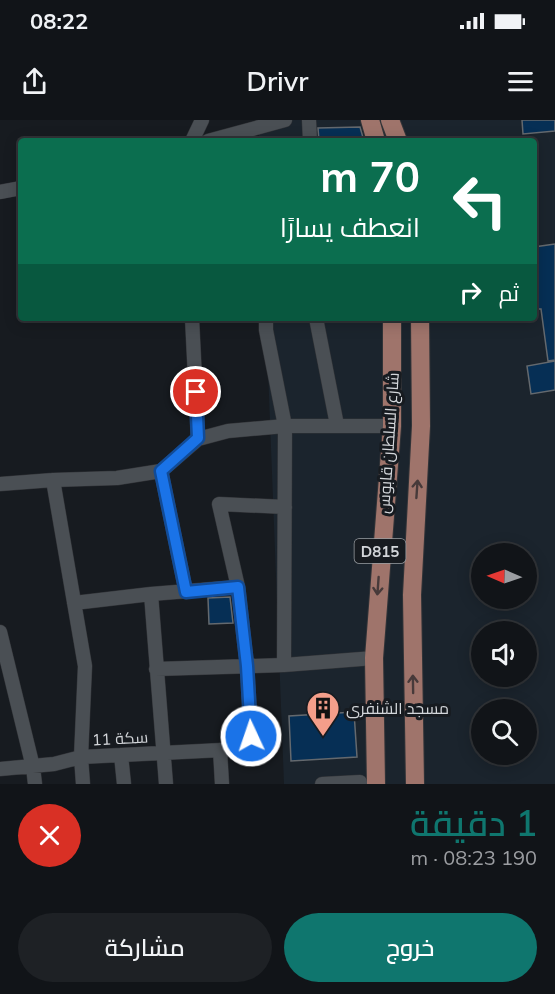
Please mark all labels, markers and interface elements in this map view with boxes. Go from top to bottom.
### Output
text: 08:22 [30,7,88,35]
text: Drivr [247,64,308,98]
icon: share [18,65,51,98]
icon: menu [504,65,537,98]
text: 70 m [320,150,420,203]
icon: left [441,162,519,240]
text: انعطف يسارًا [280,210,420,244]
icon: right [454,276,487,309]
text: ثم [499,279,519,307]
pin [170,366,221,417]
street label: شارع السلطان قابوس [373,372,405,514]
icon: arrive [179,375,212,408]
one-way arrow [411,479,422,499]
road number: D815 [354,539,406,563]
north arrow [471,543,537,609]
map controls [471,543,537,765]
one-way arrow [372,575,383,595]
button: sound [471,621,537,687]
one-way arrow [407,674,419,694]
building icon: مسجد الشنفرى [305,690,341,737]
place label: مسجد الشنفرى [346,698,449,719]
button: search [471,699,537,765]
position arrow [219,704,283,768]
street label: سكة 11 [91,727,149,749]
text: 1 دقيقة [410,800,537,845]
button: close [18,804,81,867]
text: 190 m · 08:23 [411,845,537,870]
button: مشاركة [18,913,272,982]
button: خروج [284,913,537,982]

